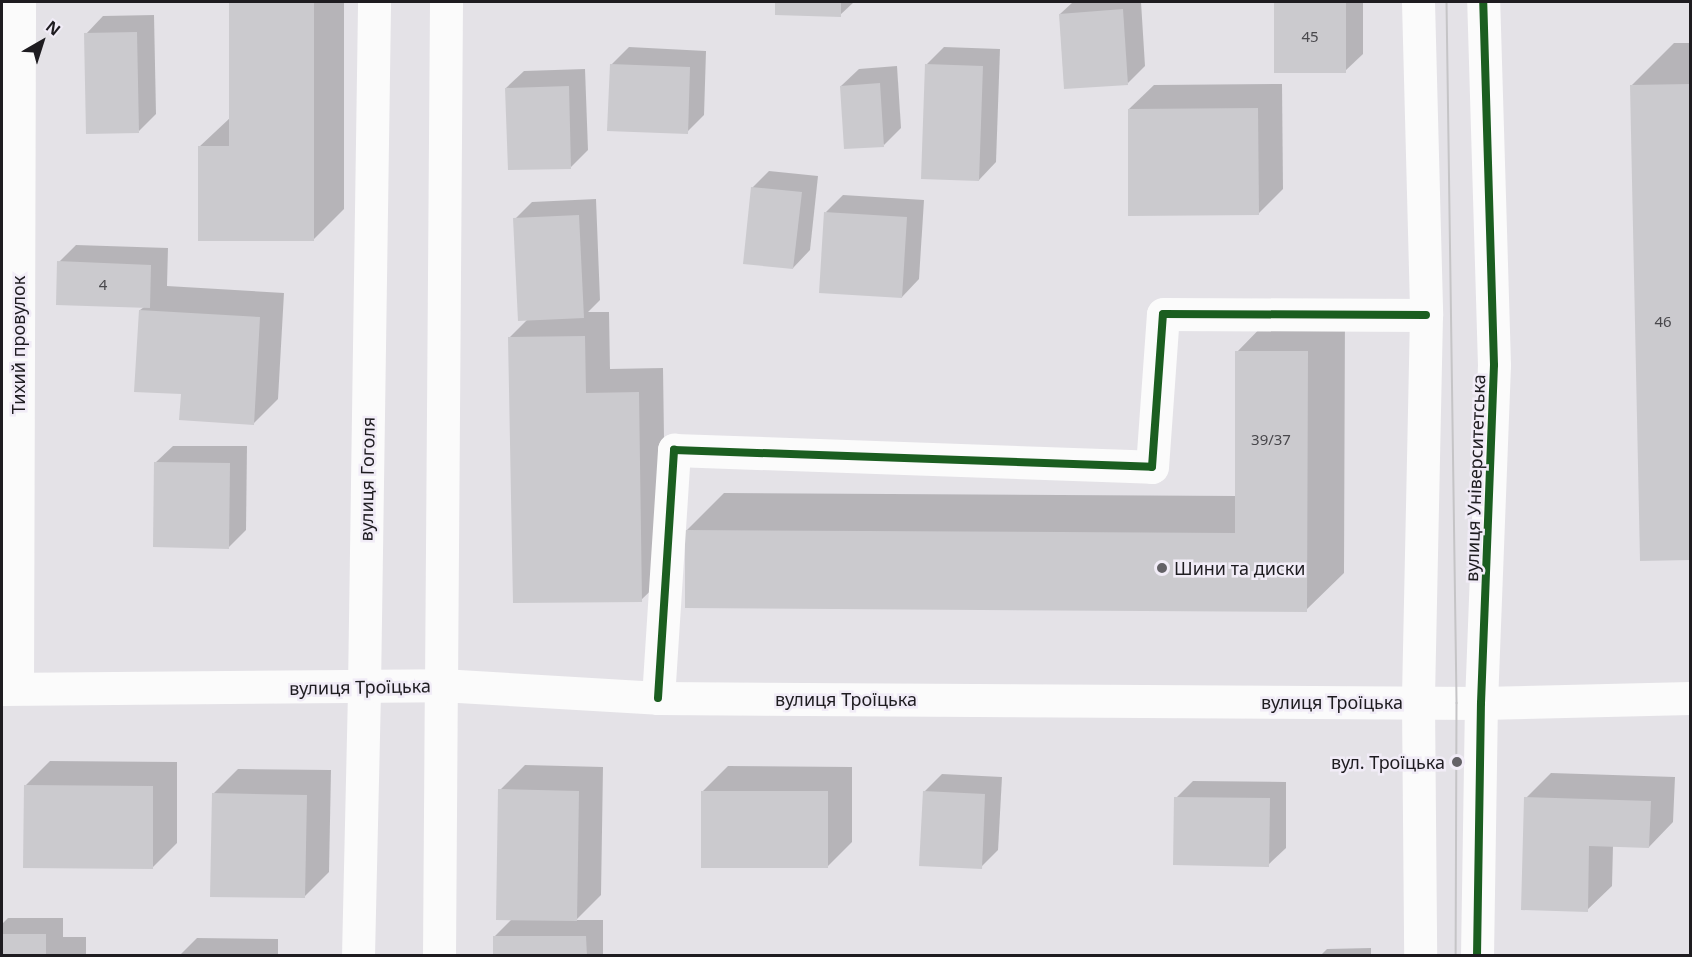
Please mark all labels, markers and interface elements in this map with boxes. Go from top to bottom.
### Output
north arrow [12,12,72,72]
text: N [41,15,65,41]
house number: 45 [1301,28,1319,46]
street label: Тихий провулок [7,276,29,414]
house number: 4 [99,276,107,294]
house number: 46 [1654,313,1672,331]
street label: вулиця Університетська [1461,374,1489,582]
street label: вулиця Гоголя [355,417,379,541]
house number: 39/37 [1251,431,1291,449]
place label: Шини та диски [1174,557,1305,579]
marker: Шини та диски [1155,561,1169,575]
street label: вулиця Троїцька [289,675,431,699]
street label: вулиця Троїцька [775,688,917,710]
street label: вулиця Троїцька [1261,691,1403,713]
place label: вул. Троїцька [1331,751,1445,773]
marker: вул. Троїцька [1450,755,1464,769]

